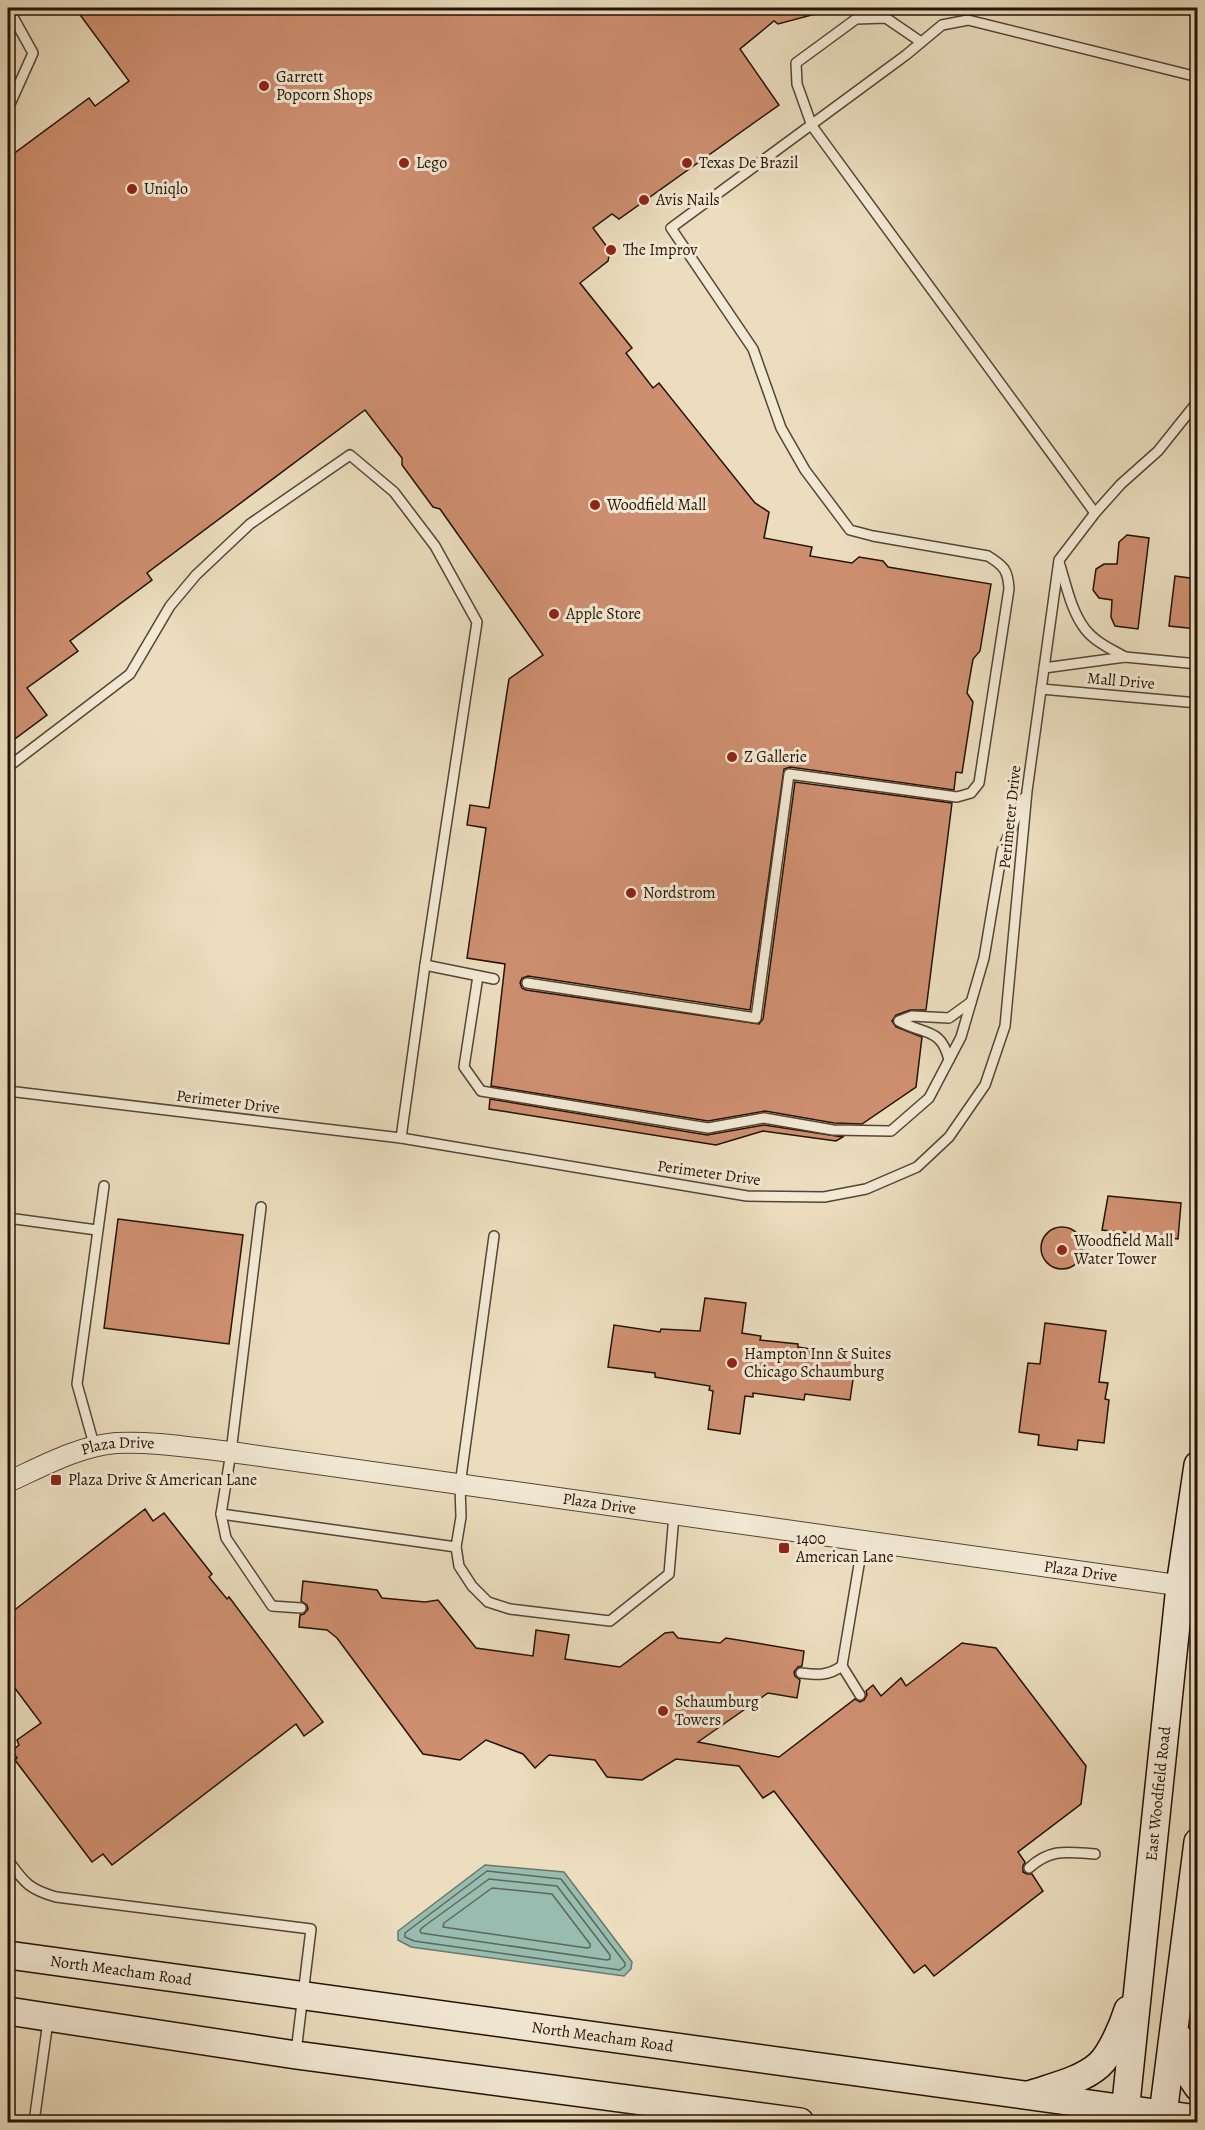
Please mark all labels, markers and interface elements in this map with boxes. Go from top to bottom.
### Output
place label: Garrett Popcorn Shops [276,66,373,106]
marker: Garrett Popcorn Shops [257,79,271,93]
place label: Lego [416,152,447,174]
place label: Texas De Brazil [699,152,798,174]
marker: Lego [397,156,411,170]
marker: Texas De Brazil [680,156,694,170]
place label: Uniqlo [144,178,188,200]
marker: Uniqlo [125,182,139,196]
place label: Avis Nails [655,189,720,211]
marker: Avis Nails [637,193,651,207]
place label: The Improv [623,239,698,261]
marker: The Improv [604,243,618,257]
place label: Woodfield Mall [606,494,706,516]
marker: Woodfield Mall [588,498,602,512]
place label: Apple Store [565,603,641,625]
marker: Apple Store [547,607,561,621]
street label: Mall Drive [1086,667,1156,695]
place label: Z Gallerie [744,746,807,768]
marker: Z Gallerie [725,750,739,764]
street label: Perimeter Drive [994,764,1026,870]
place label: Nordstrom [643,882,716,904]
marker: Nordstrom [624,886,638,900]
street label: Perimeter Drive [175,1085,281,1119]
street label: Perimeter Drive [656,1155,762,1191]
place label: Woodfield Mall Water Tower [1073,1230,1173,1270]
marker: Woodfield Mall Water Tower [1055,1243,1069,1257]
place label: Hampton Inn & Suites Chicago Schaumburg [744,1343,891,1383]
marker: Hampton Inn & Suites Chicago Schaumburg [725,1356,739,1370]
street label: Plaza Drive [78,1432,155,1461]
place label: Plaza Drive & American Lane [68,1469,257,1491]
marker: Plaza Drive & American Lane [49,1473,63,1487]
street label: Plaza Drive [561,1488,638,1520]
place label: 1400 American Lane [795,1528,894,1568]
marker: 1400 American Lane [777,1541,791,1555]
street label: Plaza Drive [1042,1555,1119,1588]
place label: Schaumburg Towers [675,1691,759,1731]
marker: Schaumburg Towers [656,1704,670,1718]
street label: East Woodfield Road [1140,1725,1176,1862]
street label: North Meacham Road [49,1950,194,1991]
street label: North Meacham Road [530,2016,675,2058]

